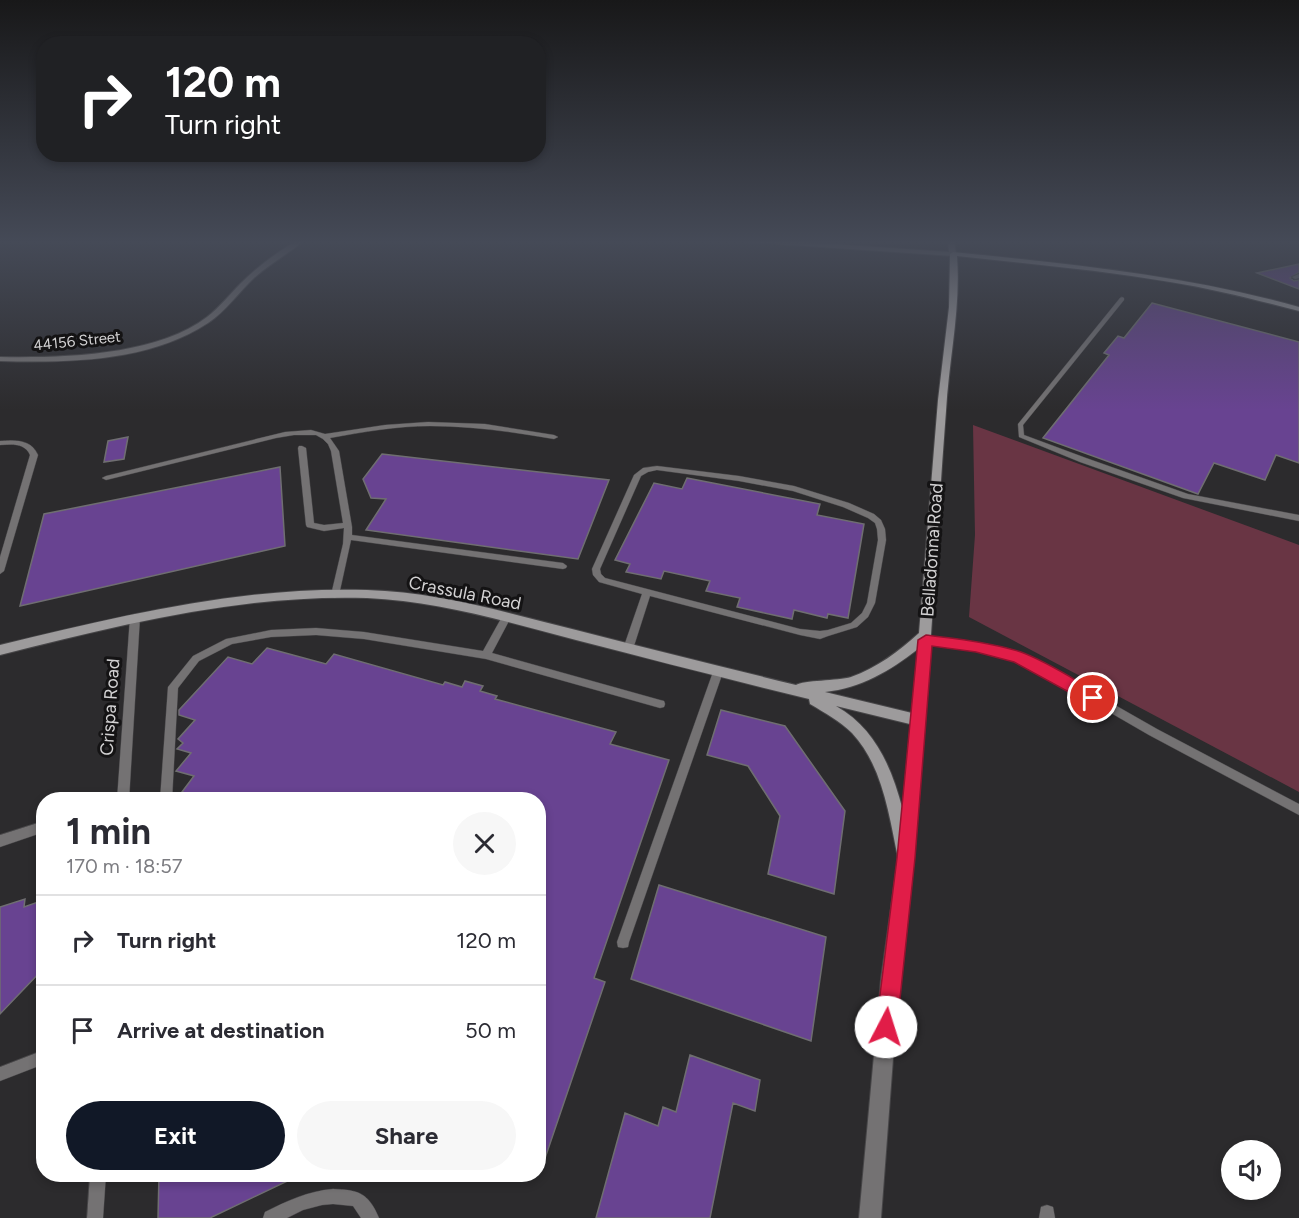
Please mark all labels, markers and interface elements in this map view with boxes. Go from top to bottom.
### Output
text: 120 m [165,57,281,108]
icon: right [66,60,144,138]
text: Turn right [165,108,281,141]
street label: 44156 Street [32,327,122,355]
street label: Belladonna Road [916,482,948,618]
street label: Crassula Road [407,571,523,615]
street label: Crispa Road [96,658,124,756]
pin [1067,672,1118,723]
icon: arrive [1076,681,1109,714]
text: 1 min [66,810,151,853]
button: close [453,812,516,875]
text: 170 m · 18:57 [66,854,183,878]
icon: right [66,924,99,957]
text: Turn right [117,927,216,954]
text: 120 m [456,927,516,954]
position arrow [854,995,918,1059]
icon: arrive [66,1014,99,1047]
text: Arrive at destination [117,1017,325,1044]
text: 50 m [465,1017,516,1044]
button: Exit [66,1101,285,1170]
button: Share [297,1101,516,1170]
map controls [1221,1140,1281,1200]
button: sound [1221,1140,1281,1200]

